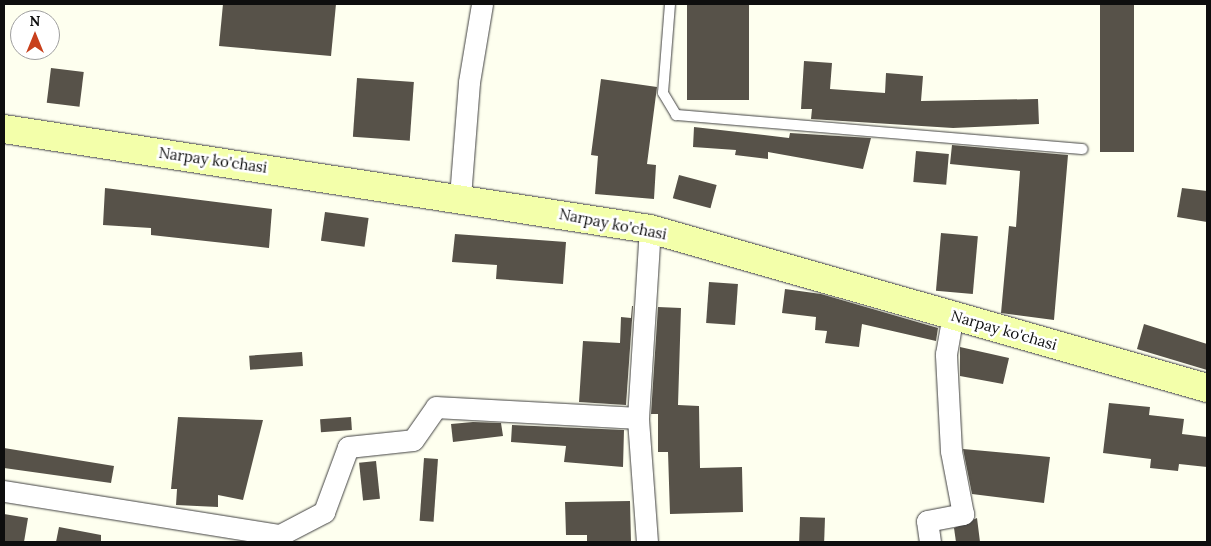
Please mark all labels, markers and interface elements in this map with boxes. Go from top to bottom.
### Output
north arrow [10,10,60,60]
text: N [30,12,40,30]
street label: Narpay ko'chasi [158,143,268,177]
street label: Narpay ko'chasi [558,205,668,243]
street label: Narpay ko'chasi [949,306,1059,354]

